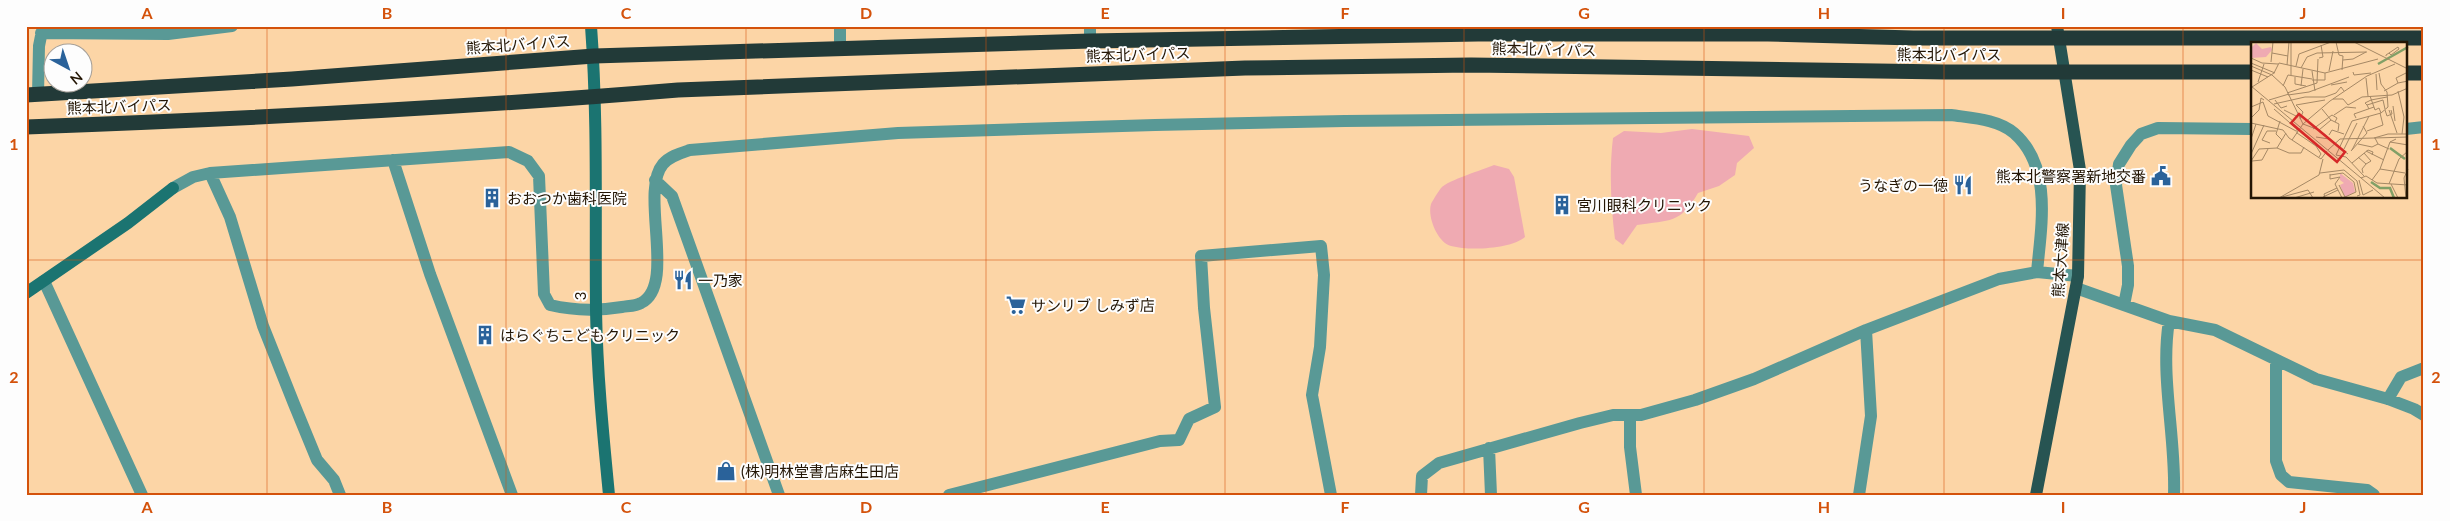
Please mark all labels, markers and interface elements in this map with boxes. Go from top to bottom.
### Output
text: A [140,3,153,22]
text: B [382,3,392,22]
text: C [621,3,632,22]
text: D [860,3,872,22]
text: E [1100,3,1110,22]
text: F [1340,3,1350,22]
text: G [1578,3,1590,22]
text: H [1818,3,1830,22]
text: I [2061,3,2065,22]
text: J [2300,3,2306,22]
street label: 熊本北バイパス [465,31,571,57]
street label: 熊本北バイパス [1491,39,1597,59]
north arrow [42,42,92,92]
inset map [2251,42,2408,199]
street label: 熊本北バイパス [1085,43,1191,65]
street label: 熊本北バイパス [1897,45,2001,63]
text: N [67,68,86,88]
street label: 熊本北バイパス [66,95,172,117]
text: 1 [9,134,19,153]
text: 1 [2431,134,2441,153]
public building icon: 熊本北警察署新地交番 [2150,165,2172,187]
place label: 熊本北警察署新地交番 [1996,167,2146,185]
restaurant icon: うなぎの一徳 [1952,174,1974,196]
place label: うなぎの一徳 [1858,176,1948,194]
building icon: おおつか歯科医院 [481,187,503,209]
place label: おおつか歯科医院 [507,189,627,207]
building icon: 宮川眼科クリニック [1551,194,1573,216]
place label: 宮川眼科クリニック [1577,196,1712,214]
street label: 熊本大津線 [2048,222,2072,298]
restaurant icon: 一乃家 [672,269,694,291]
place label: 一乃家 [698,271,743,289]
street label: 3 [571,292,589,300]
supermarket icon: サンリブ しみず店 [1005,294,1027,316]
place label: サンリブ しみず店 [1031,296,1155,314]
building icon: はらぐちこどもクリニック [474,324,496,346]
place label: はらぐちこどもクリニック [500,326,680,344]
text: 2 [9,367,19,386]
text: 2 [2431,367,2441,386]
shop icon: (株)明林堂書店麻生田店 [715,460,737,482]
place label: (株)明林堂書店麻生田店 [741,462,899,480]
text: A [140,497,153,516]
text: B [382,497,392,516]
text: C [621,497,632,516]
text: D [860,497,872,516]
text: E [1100,497,1110,516]
text: F [1340,497,1350,516]
text: G [1578,497,1590,516]
text: H [1818,497,1830,516]
text: I [2061,497,2065,516]
text: J [2300,497,2306,516]

